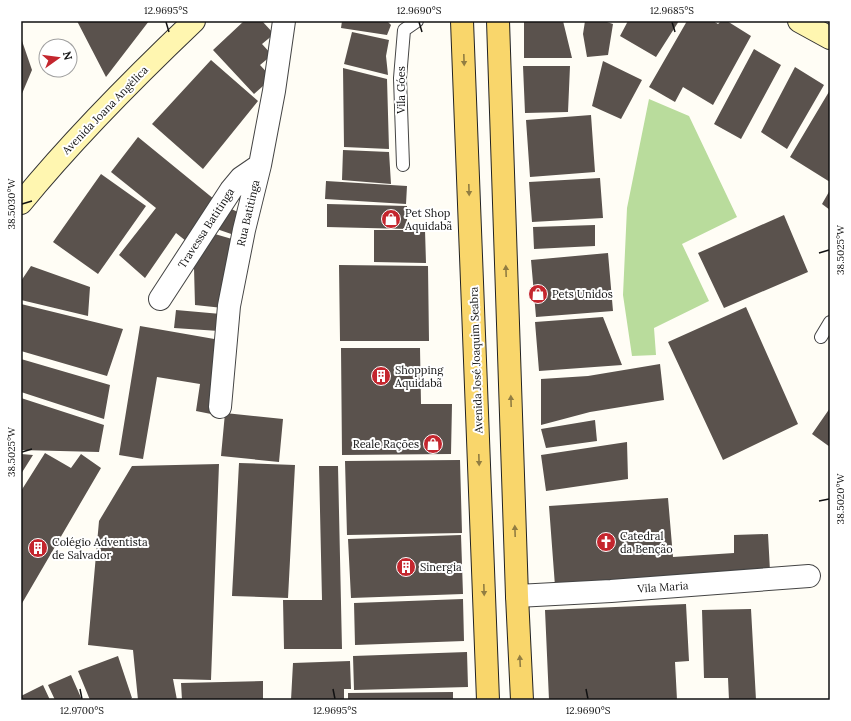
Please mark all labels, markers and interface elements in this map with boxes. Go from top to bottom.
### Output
text: 12.9695°S [144,4,188,17]
text: 12.9690°S [397,4,442,17]
text: 12.9685°S [650,4,694,17]
north arrow [38,38,78,78]
text: N [60,50,76,62]
one-way arrow [461,54,467,67]
street label: Avenida Joana Angélica [58,63,151,158]
street label: Vila Góes [394,66,408,115]
text: 38.5030°W [5,177,18,230]
street label: Rua Batitinga [234,178,263,248]
one-way arrow [466,184,472,197]
street label: Travessa Batitinga [175,185,237,271]
place label: Pet Shop Aquidabã [404,206,453,233]
shop icon: Pet Shop Aquidabã [380,208,402,230]
text: 38.5025°W [834,224,847,275]
one-way arrow [503,264,509,277]
shop icon: Pets Unidos [527,283,549,305]
street label: Avenida José Joaquim Seabra [466,286,486,435]
place label: Pets Unidos [552,287,613,301]
place label: Shopping Aquidabã [394,363,444,390]
building icon: Shopping Aquidabã [370,365,392,387]
one-way arrow [507,395,514,407]
text: 38.5025°W [5,426,18,477]
shop icon: Reale Rações [422,433,444,455]
place label: Reale Rações [353,437,419,451]
one-way arrow [476,454,483,466]
text: 38.5020°W [834,473,847,524]
one-way arrow [512,524,518,537]
place label: Catedral da Benção [620,529,673,556]
church icon: Catedral da Benção [595,531,617,553]
place label: Colégio Adventista de Salvador [52,535,148,562]
building icon: Colégio Adventista de Salvador [27,537,49,559]
building icon: Sinergia [395,556,417,578]
place label: Sinergia [420,560,462,574]
street label: Vila Maria [636,578,689,596]
one-way arrow [481,584,488,596]
one-way arrow [517,655,524,667]
text: 12.9700°S [60,704,104,717]
text: 12.9695°S [313,704,357,717]
text: 12.9690°S [566,704,611,717]

